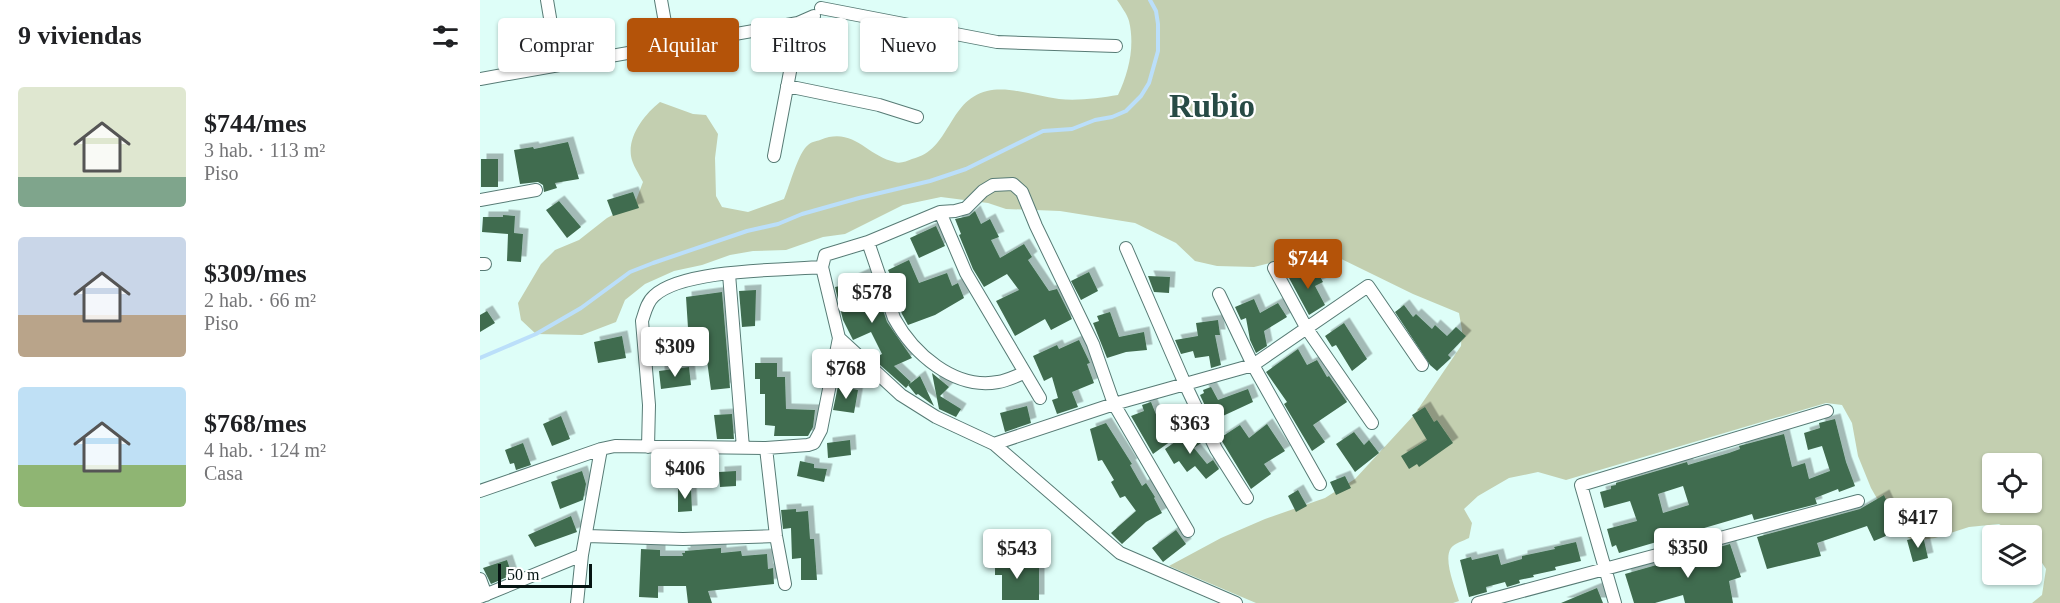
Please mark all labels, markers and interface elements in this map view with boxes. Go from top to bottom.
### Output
chip: Comprar [498,18,615,72]
chip: Alquilar [627,18,739,72]
chip: Filtros [751,18,848,72]
chip: Nuevo [860,18,958,72]
icon: filters [429,20,462,53]
text: 9 viviendas [18,21,142,50]
district label: Rubio [1169,88,1255,124]
text: $744/mes [204,109,307,138]
icon: home [66,111,138,183]
text: 3 hab. · 113 m² [204,139,325,161]
text: Piso [204,162,238,184]
pin: $744 [1272,239,1344,290]
text: $744 [1288,247,1328,269]
text: $309/mes [204,259,307,288]
icon: home [66,261,138,333]
pin: $578 [836,273,908,324]
text: $578 [852,281,892,303]
text: 2 hab. · 66 m² [204,289,316,311]
text: Piso [204,312,238,334]
pin: $309 [639,327,711,378]
text: $309 [655,335,695,357]
pin: $768 [810,349,882,400]
text: $768 [826,357,866,379]
pin: $363 [1154,404,1226,455]
text: $768/mes [204,409,307,438]
icon: home [66,411,138,483]
text: $363 [1170,412,1210,434]
text: 4 hab. · 124 m² [204,439,326,461]
pin: $406 [649,449,721,500]
map controls [1982,453,2042,585]
button: locate [1982,453,2042,513]
text: $406 [665,457,705,479]
text: Casa [204,462,243,484]
pin: $417 [1882,498,1954,549]
text: $417 [1898,506,1938,528]
button: layers [1982,525,2042,585]
pin: $350 [1652,528,1724,579]
pin: $543 [981,529,1053,580]
text: $350 [1668,536,1708,558]
text: $543 [997,537,1037,559]
scale bar [498,561,592,588]
text: 50 m [507,566,539,583]

